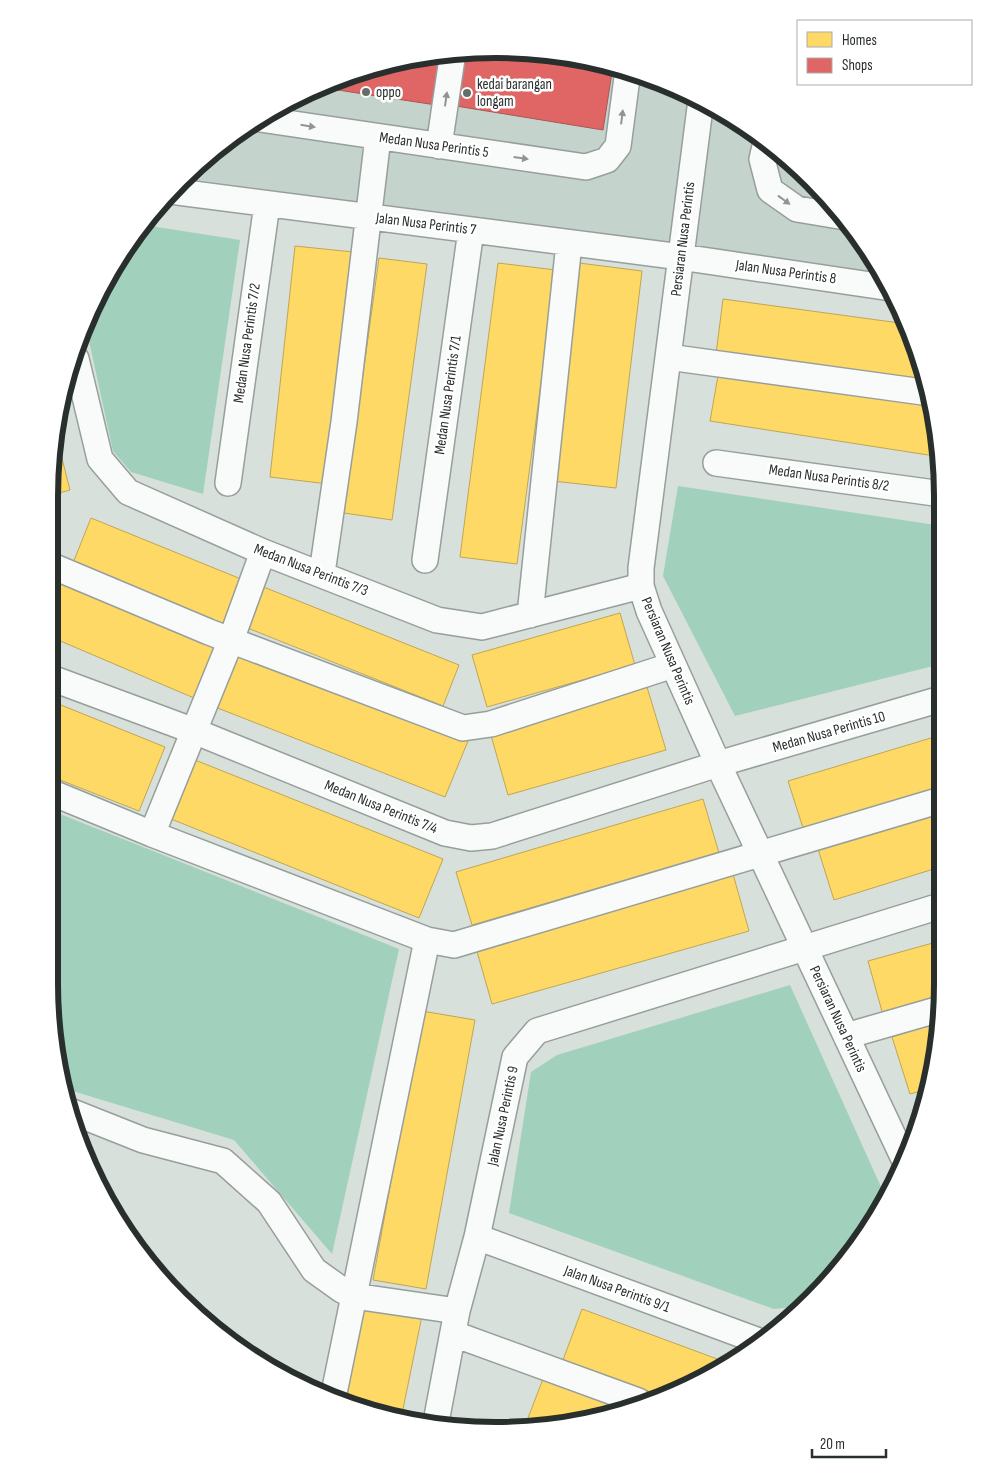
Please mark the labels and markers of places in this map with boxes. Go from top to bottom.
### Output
place label: kedai barangan longam [477,75,552,111]
place label: oppo [376,83,401,102]
marker: oppo [360,86,372,98]
marker: kedai barangan longam [461,87,473,99]

